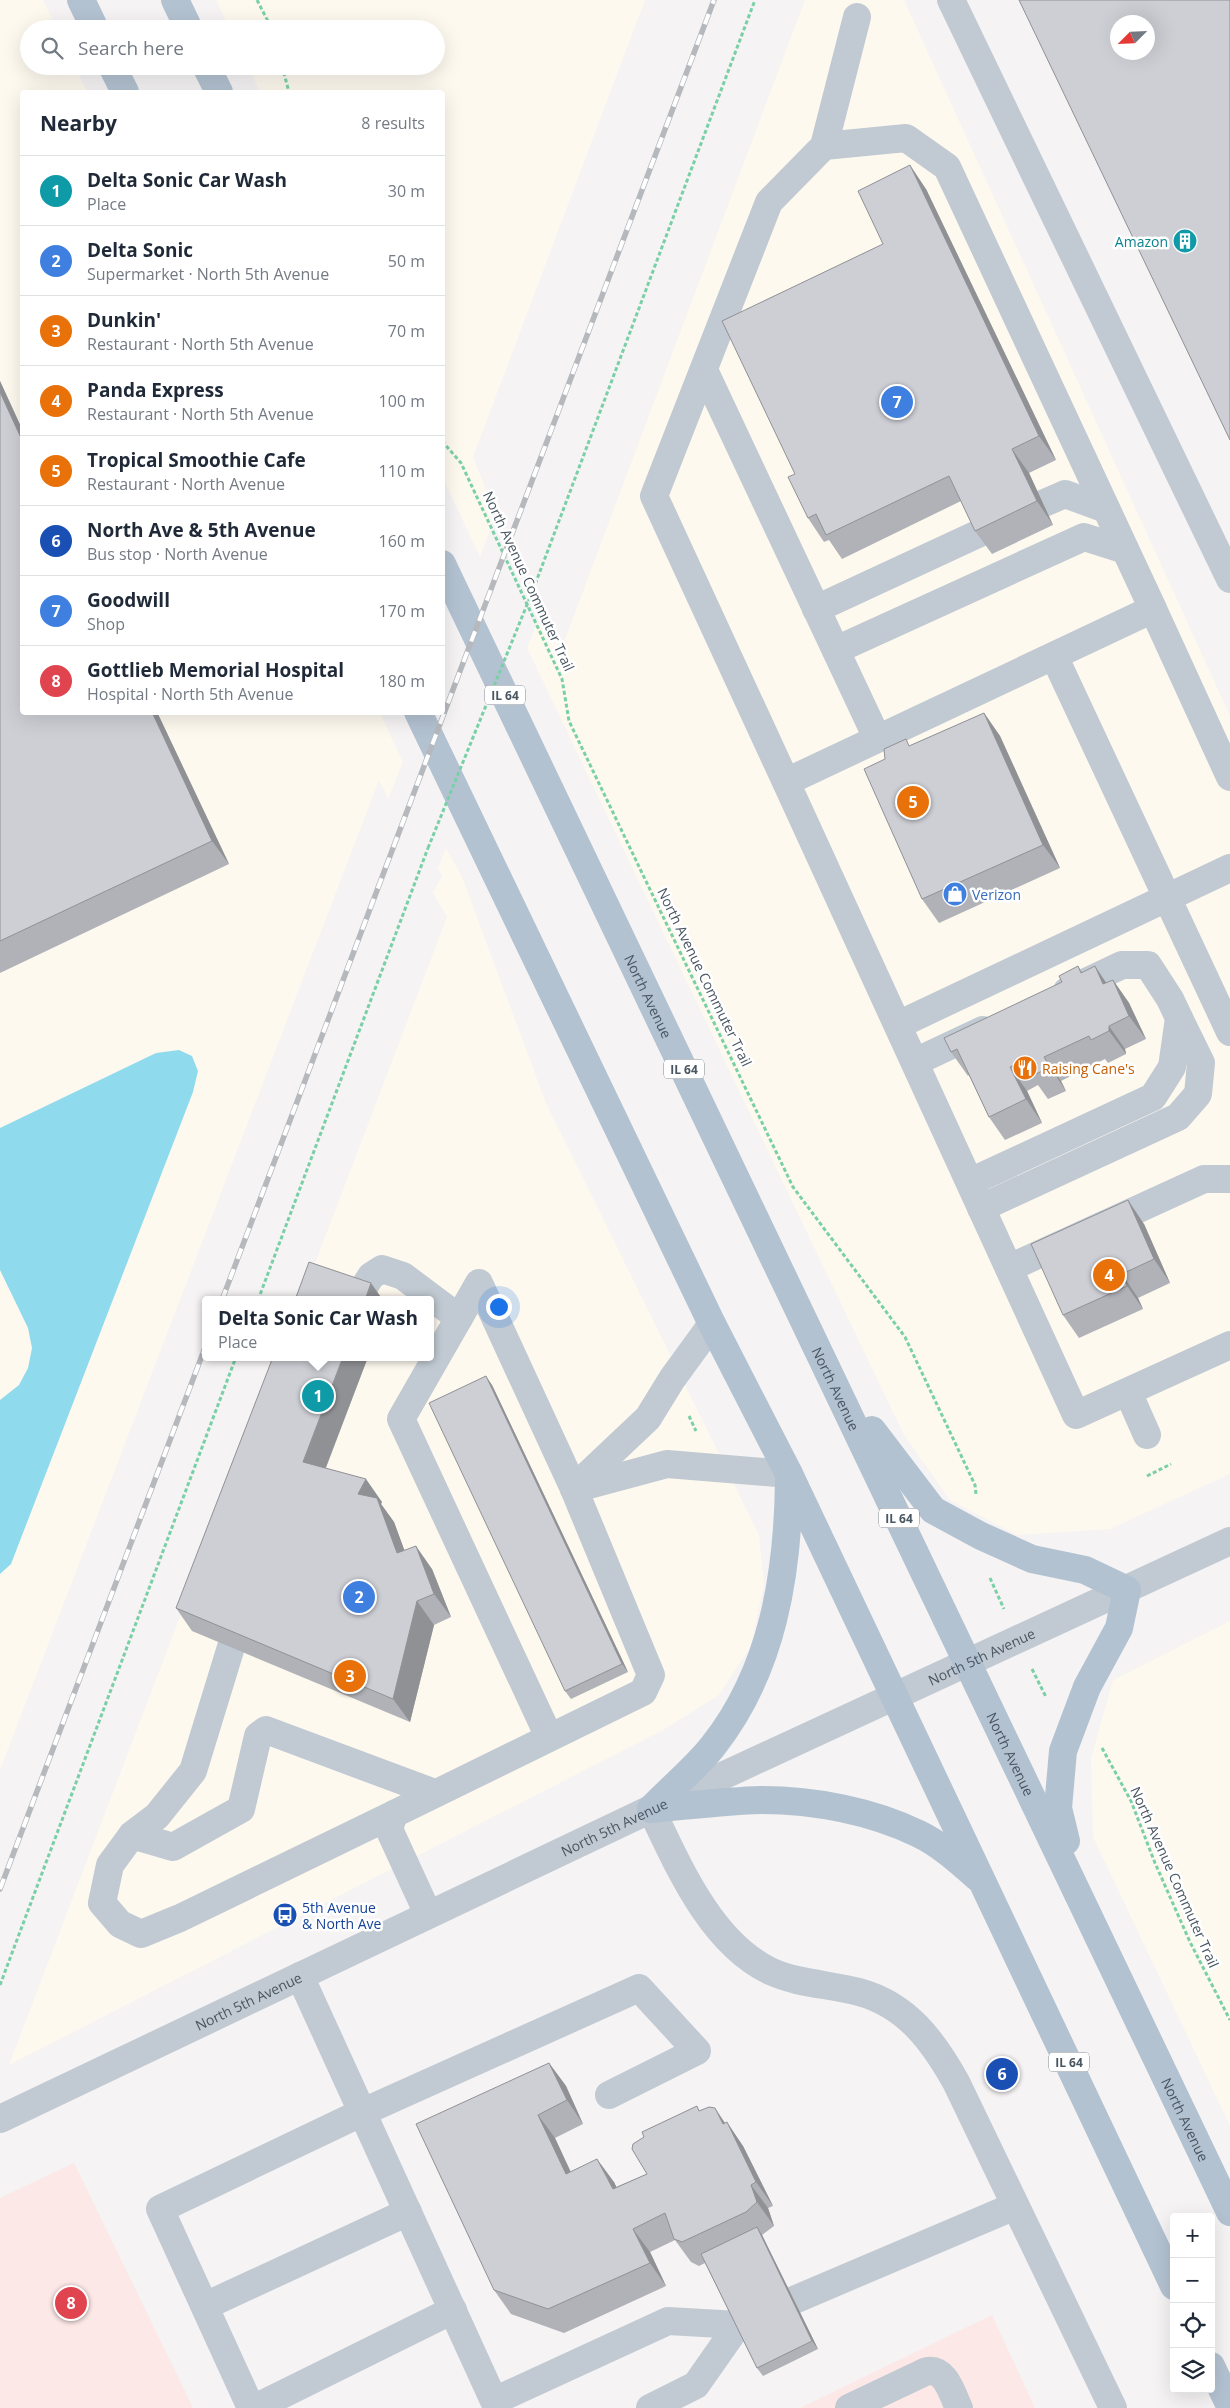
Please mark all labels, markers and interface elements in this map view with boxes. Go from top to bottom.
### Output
north arrow [1110,15,1155,60]
search box [20,20,445,75]
icon: search [38,34,66,62]
text: Search here [78,35,184,61]
text: Nearby [40,109,117,137]
text: 8 results [361,112,425,134]
text: Delta Sonic Car Wash [87,167,287,193]
text: 1 [51,180,61,202]
text: 30 m [388,180,425,202]
text: Place [87,193,126,215]
building icon: Amazon [1172,228,1198,254]
place label: Amazon [1115,232,1168,251]
text: Delta Sonic [87,237,193,263]
text: 2 [51,250,61,272]
text: 50 m [388,250,425,272]
text: Supermarket · North 5th Avenue [87,263,329,285]
text: Dunkin' [87,307,161,333]
text: 3 [51,320,61,342]
text: 70 m [388,320,425,342]
text: Restaurant · North 5th Avenue [87,333,314,355]
text: Panda Express [87,377,224,403]
pin: 7 [881,383,913,421]
text: 4 [51,390,61,412]
text: 100 m [379,390,425,412]
text: Restaurant · North 5th Avenue [87,403,314,425]
text: Tropical Smoothie Cafe [87,447,306,473]
text: 5 [51,460,61,482]
text: 110 m [379,460,425,482]
text: Restaurant · North Avenue [87,473,285,495]
street label: North Avenue Commuter Trail [479,488,579,674]
text: North Ave & 5th Avenue [87,517,316,543]
text: 6 [51,530,61,552]
text: 160 m [379,530,425,552]
text: Bus stop · North Avenue [87,543,268,565]
text: Goodwill [87,587,170,613]
text: 7 [51,600,61,622]
text: 170 m [379,600,425,622]
text: Shop [87,613,125,635]
text: Gottlieb Memorial Hospital [87,657,344,683]
text: 8 [51,670,61,692]
text: 180 m [379,670,425,692]
text: Hospital · North 5th Avenue [87,683,293,705]
road number: IL 64 [485,686,525,704]
pin: 5 [897,783,929,821]
shop icon: Verizon [942,881,968,907]
street label: North Avenue Commuter Trail [653,885,757,1069]
place label: Verizon [972,885,1021,904]
street label: North Avenue [620,951,677,1041]
restaurant icon: Raising Cane's [1012,1055,1038,1081]
place label: Raising Cane's [1042,1059,1135,1078]
road number: IL 64 [664,1060,704,1078]
pin: 4 [1093,1256,1125,1294]
your location [486,1294,512,1320]
popup [202,1296,434,1361]
text: Delta Sonic Car Wash [218,1305,418,1331]
text: Place [218,1331,257,1353]
street label: North Avenue [808,1344,864,1434]
pin: 1 [302,1377,334,1415]
road number: IL 64 [879,1509,919,1528]
pin: 2 [343,1578,375,1616]
street label: North 5th Avenue [925,1623,1038,1689]
pin: 3 [334,1657,366,1695]
street label: North Avenue [983,1709,1039,1799]
street label: North Avenue Commuter Trail [1126,1783,1224,1971]
street label: North 5th Avenue [558,1793,670,1860]
place label: 5th Avenue & North Ave [302,1898,382,1933]
bus stop icon: 5th Avenue & North Ave [272,1902,298,1928]
street label: North 5th Avenue [192,1967,305,2034]
road number: IL 64 [1049,2052,1089,2072]
pin: 6 [986,2055,1018,2093]
street label: North Avenue [1158,2074,1214,2164]
map controls [1170,2213,1215,2393]
button: + [1170,2213,1215,2258]
button: − [1170,2258,1215,2303]
pin: 8 [55,2284,87,2322]
button: locate [1170,2303,1215,2348]
button: layers [1170,2348,1215,2393]

